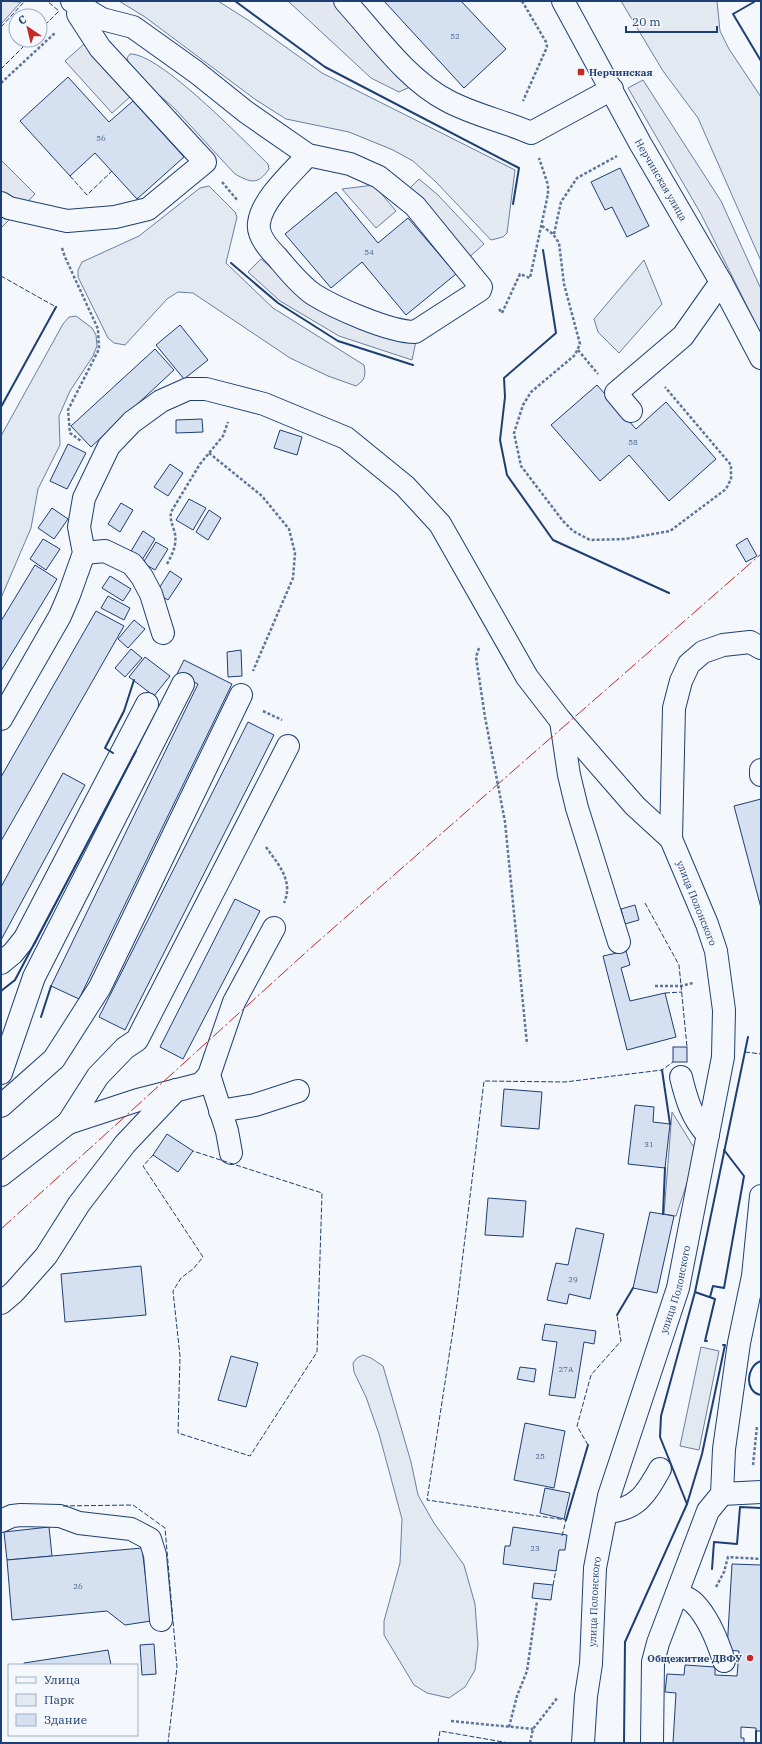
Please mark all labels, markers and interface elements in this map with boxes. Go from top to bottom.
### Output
north arrow [8,8,48,48]
scale bar [626,8,717,34]
text: С [15,12,29,28]
text: 20 m [632,14,661,29]
house number: 52 [450,31,460,41]
place label: Нерчинская [589,66,653,79]
marker: Нерчинская [576,67,586,77]
house number: 56 [96,133,106,143]
street label: Нерчинская улица [632,137,690,224]
house number: 54 [364,247,374,257]
house number: 58 [628,437,638,447]
street label: улица Полонского [674,859,720,948]
house number: 31 [644,1139,654,1149]
street label: улица Полонского [657,1244,693,1335]
house number: 29 [568,1274,578,1284]
house number: 27А [558,1364,574,1374]
house number: 25 [535,1451,545,1461]
house number: 23 [530,1543,540,1553]
street label: улица Полонского [586,1555,604,1647]
house number: 26 [73,1581,83,1591]
place label: Общежитие ДВФУ [647,1652,742,1665]
marker: Общежитие ДВФУ [745,1653,755,1663]
legend [8,1664,138,1736]
text: Улица [44,1672,81,1687]
text: Парк [44,1692,74,1707]
text: Здание [44,1712,87,1727]

